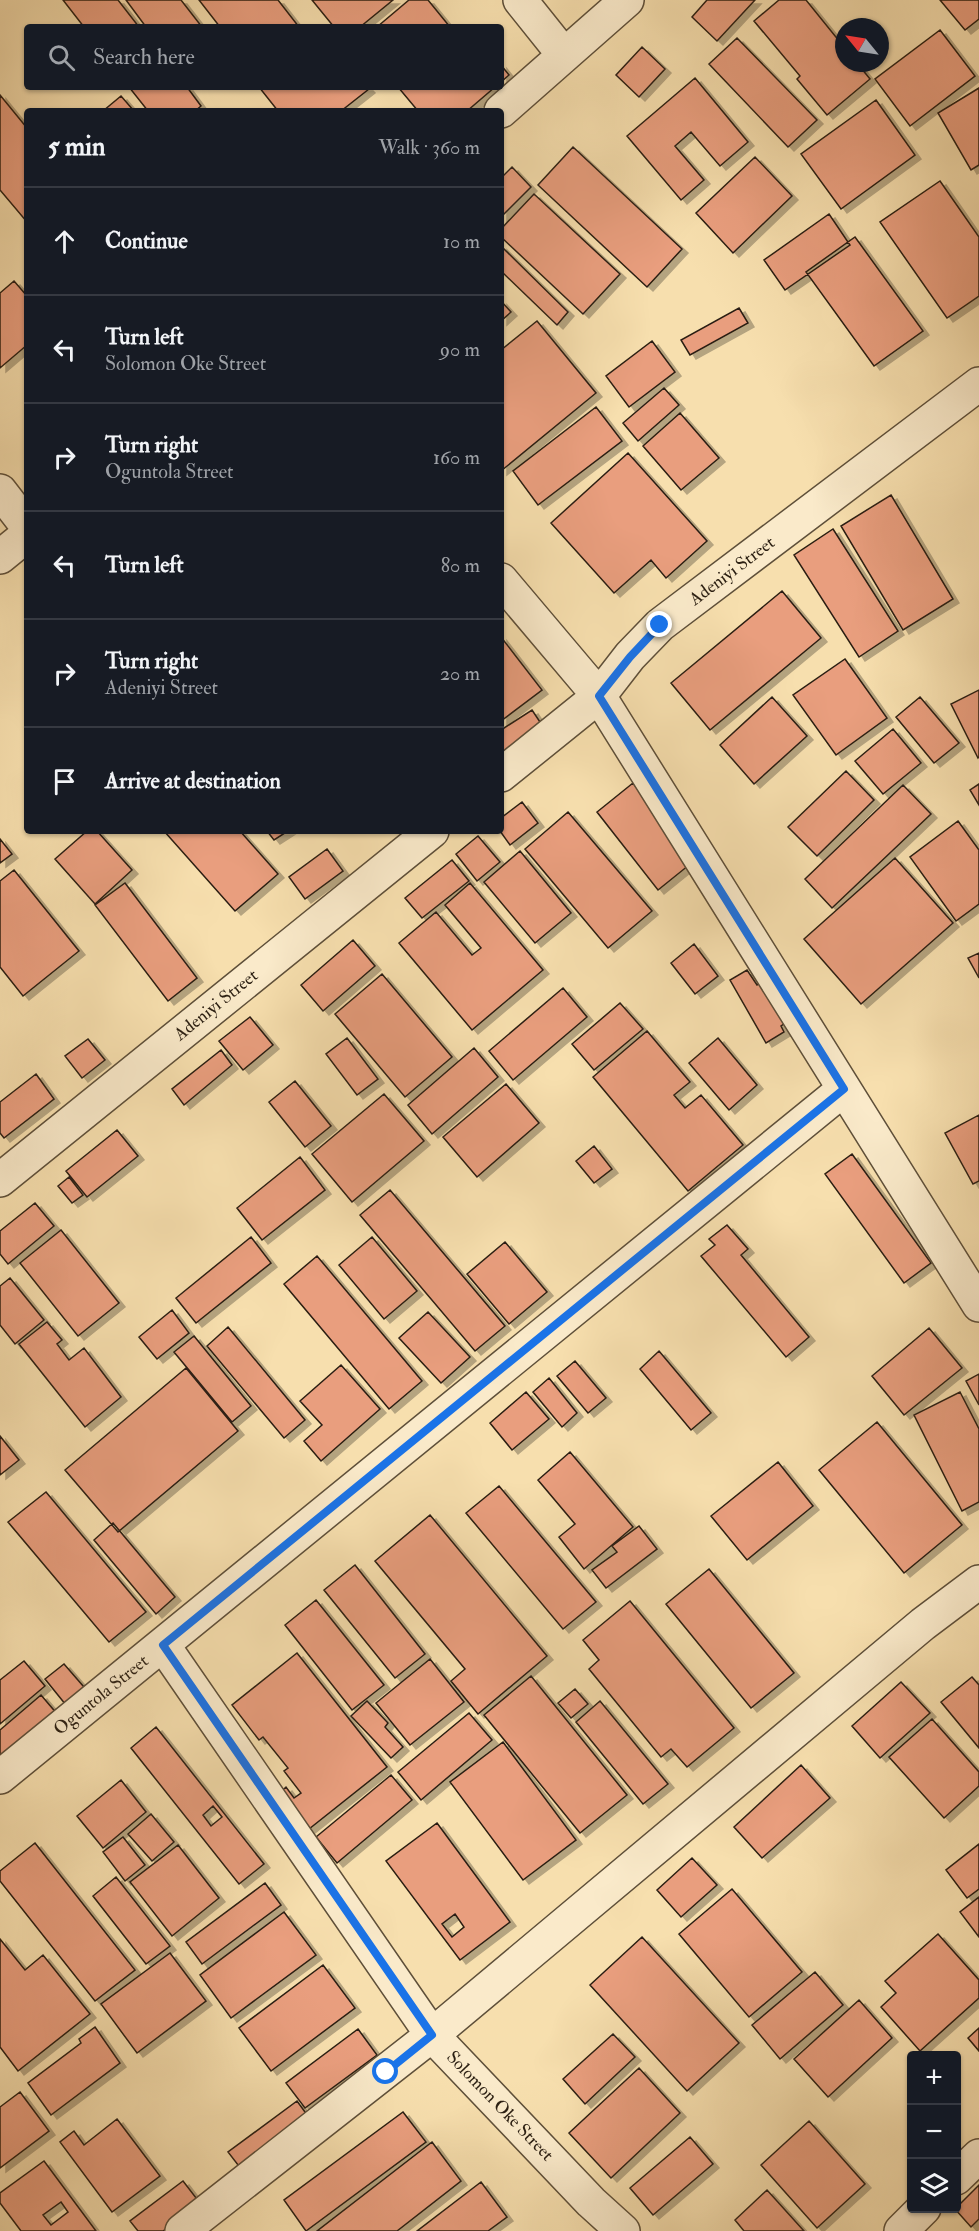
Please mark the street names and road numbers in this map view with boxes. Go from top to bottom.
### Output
street label: Adeniyi Street [684,531,780,611]
street label: Adeniyi Street [168,964,263,1047]
street label: Oguntola Street [49,1650,153,1740]
street label: Solomon Oke Street [441,2046,559,2166]

